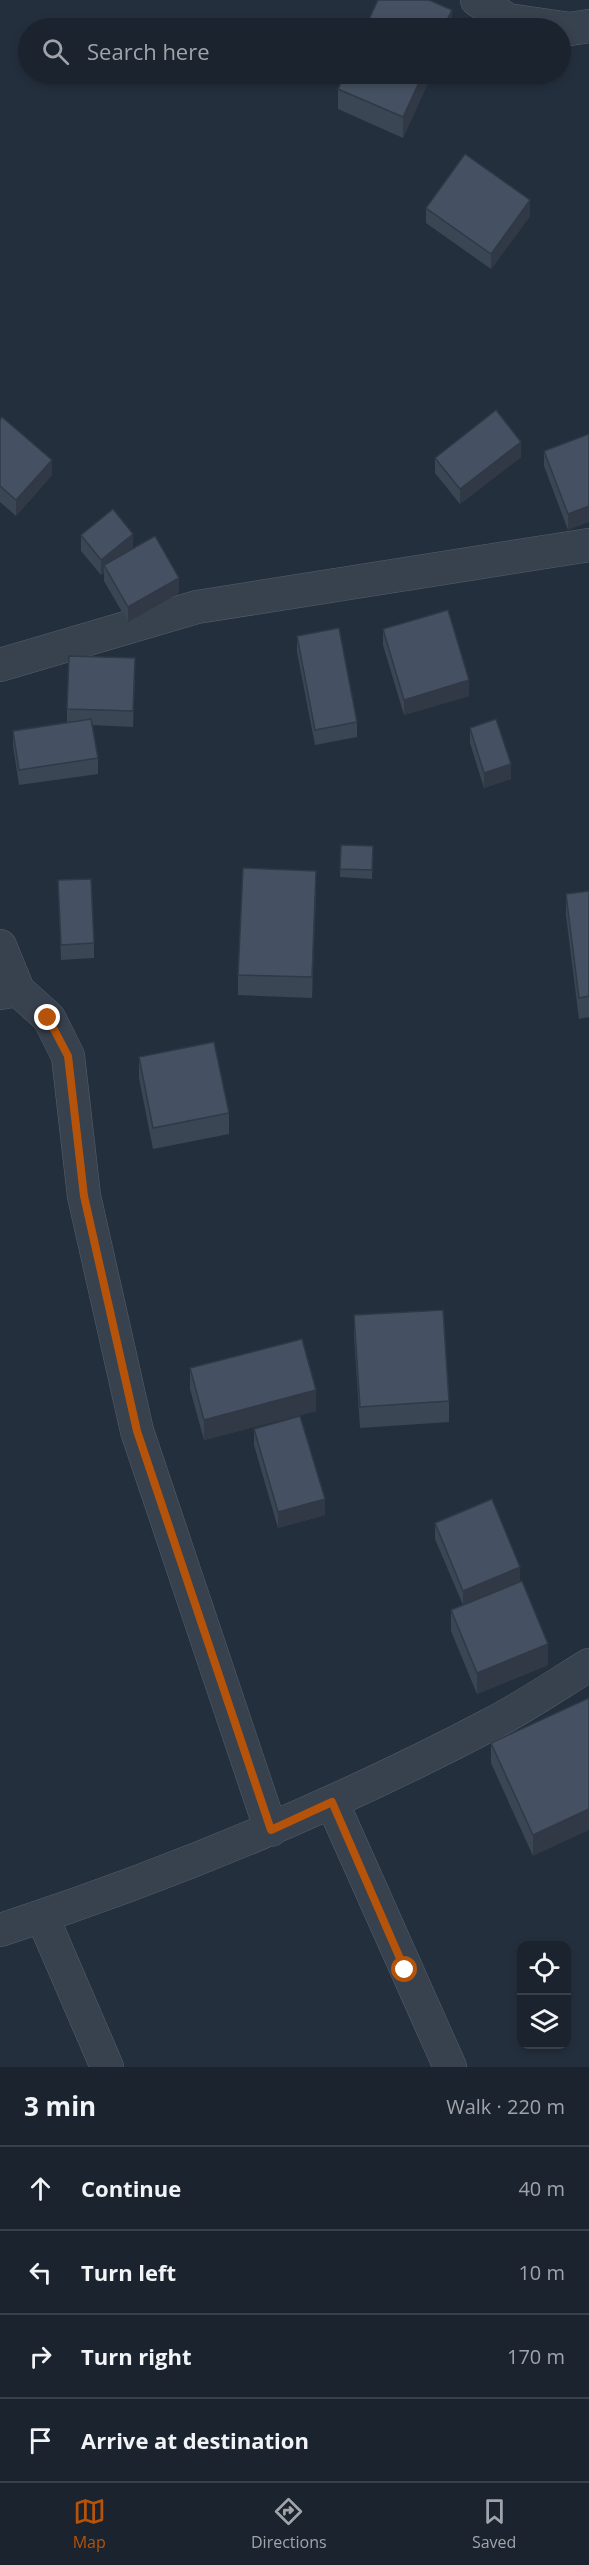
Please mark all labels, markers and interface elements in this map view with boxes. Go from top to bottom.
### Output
search box [18,18,571,84]
icon: search [39,35,72,68]
text: Search here [87,36,210,66]
route end [34,1004,60,1030]
map controls [517,1941,571,2049]
button: locate [517,1941,571,1995]
route start [391,1956,417,1982]
button: layers [517,1995,571,2049]
text: 3 min [24,2088,96,2124]
text: Walk · 220 m [446,2093,565,2120]
icon: ahead [24,2172,57,2205]
text: Continue [81,2173,181,2203]
text: 40 m [518,2175,565,2202]
icon: left [24,2256,57,2289]
text: Turn left [81,2257,176,2287]
text: 10 m [518,2259,565,2286]
icon: right [24,2340,57,2373]
text: Turn right [81,2341,192,2371]
text: 170 m [507,2343,565,2370]
icon: arrive [24,2424,57,2457]
text: Arrive at destination [81,2425,309,2455]
tab: Map [73,2495,106,2553]
tab: Directions [251,2495,327,2553]
tab: Saved [472,2495,516,2553]

